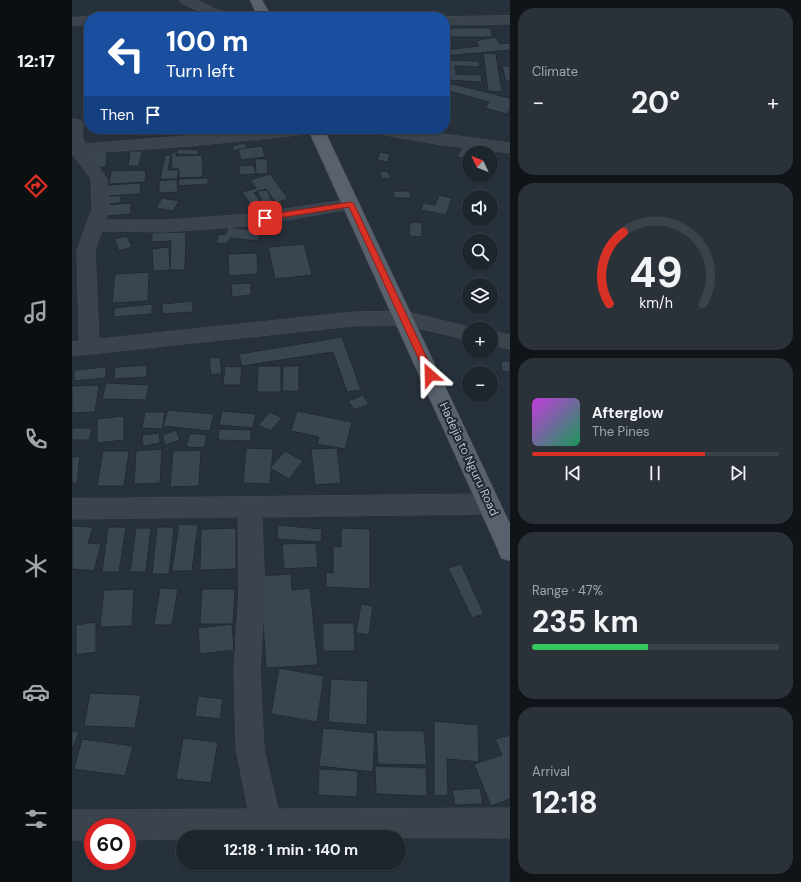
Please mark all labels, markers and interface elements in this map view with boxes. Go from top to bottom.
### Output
text: 100 m [166,23,249,60]
icon: left [100,28,152,80]
text: 12:17 [17,49,55,73]
text: Turn left [166,59,235,83]
text: Climate [532,63,578,80]
text: 20° [631,83,680,122]
text: − [532,88,544,117]
text: + [767,88,779,117]
icon: arrive [142,104,164,126]
text: Then [100,105,134,125]
north arrow [462,146,498,182]
map controls [462,146,498,402]
icon: directions [22,172,50,200]
button: sound [462,190,498,226]
pin [248,201,282,235]
icon: arrive [254,207,276,229]
button: search [462,234,498,270]
text: 49 [629,246,682,300]
button: layers [462,278,498,314]
text: km/h [639,294,672,312]
icon: music [22,298,50,326]
button: + [462,322,498,358]
position arrow [409,354,451,396]
button: − [462,366,498,402]
street label: Hadejia to Nguru Road [436,400,502,518]
text: Afterglow [592,403,664,423]
text: The Pines [592,423,650,440]
icon: phone [22,425,50,453]
icon: previous [562,462,584,484]
icon: pause [644,462,666,484]
icon: next [727,462,749,484]
icon: climate [22,552,50,580]
text: Range · 47% [532,582,603,599]
text: 235 km [532,602,639,641]
icon: car [22,678,50,706]
text: Arrival [532,763,570,780]
text: 12:18 [532,783,598,822]
icon: filters [22,805,50,833]
speed limit sign: 60 [84,818,136,870]
text: 12:18 · 1 min · 140 m [224,840,358,860]

